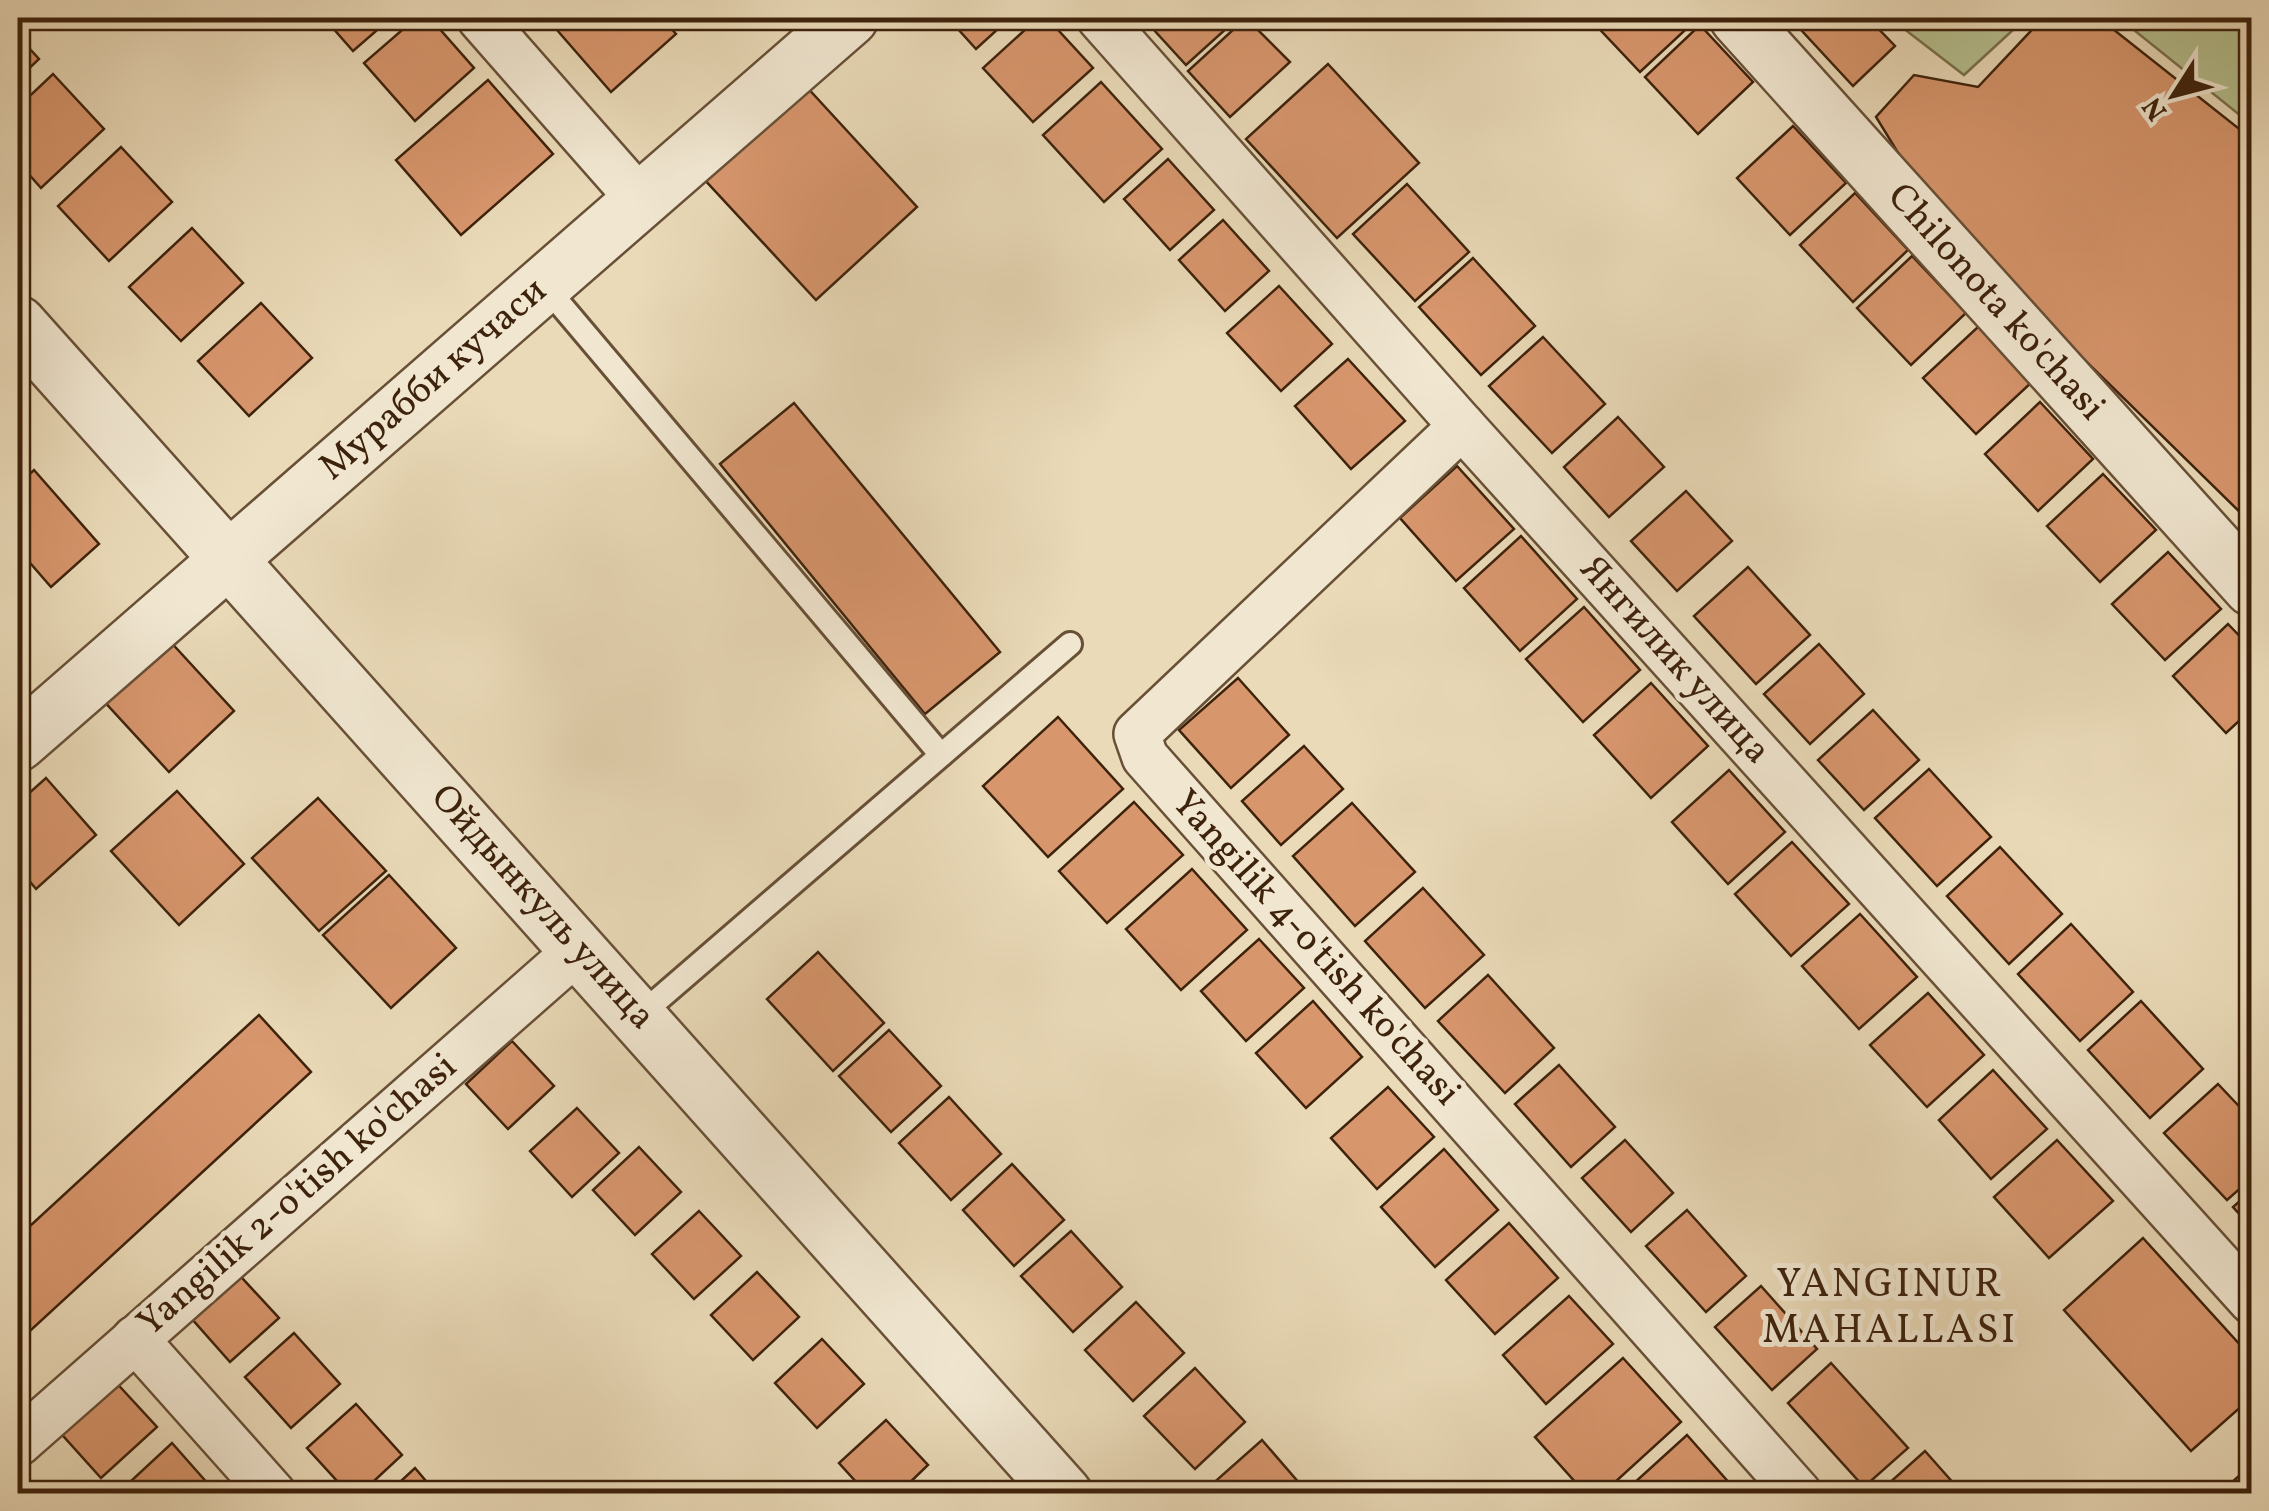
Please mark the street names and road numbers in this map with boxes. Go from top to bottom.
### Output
street label: Chilonota ko'chasi [1874,173,2116,433]
street label: Мурабби кучаси [309,266,559,494]
street label: Янгилик улица [1566,545,1782,777]
street label: Ойдынкуль улица [417,774,667,1042]
street label: Yangilik 4-o'tish ko'chasi [1158,779,1472,1119]
street label: Yangilik 2-o'tish ko'chasi [127,1042,469,1350]

